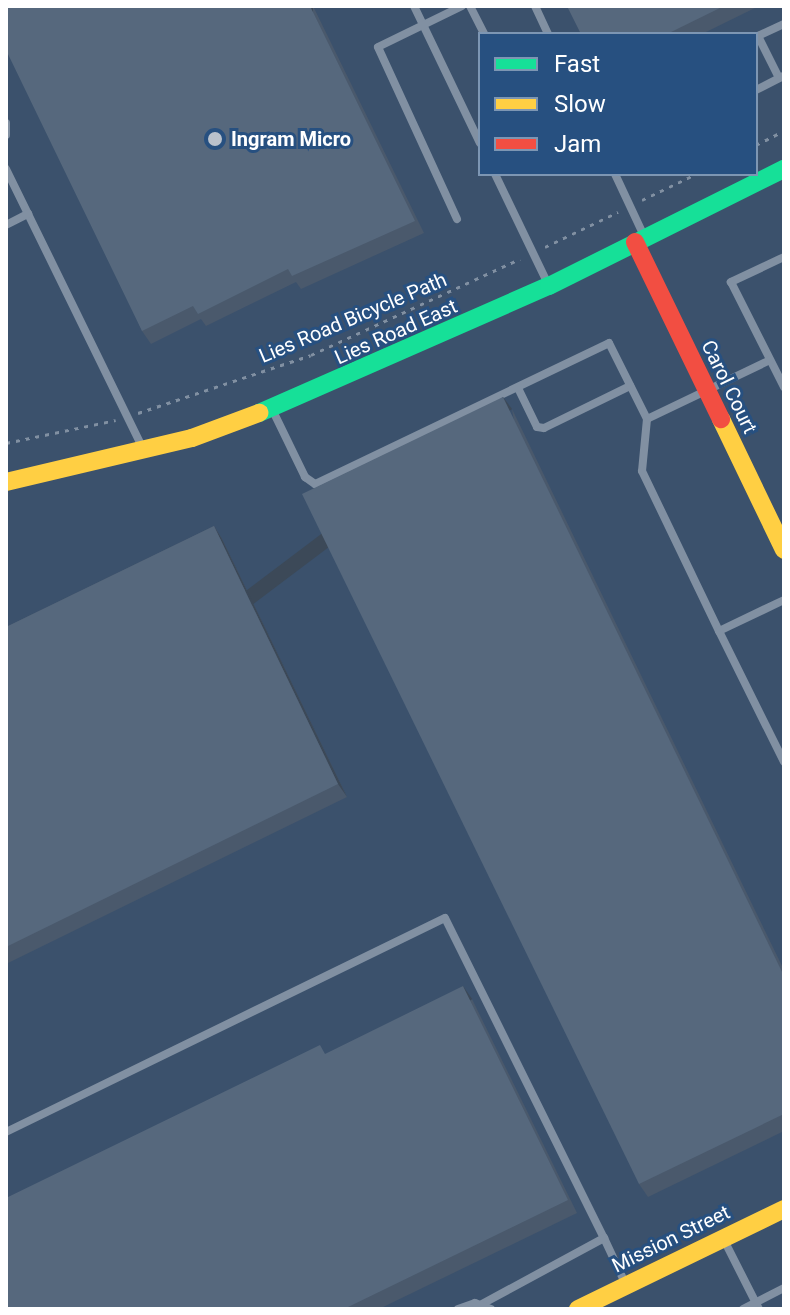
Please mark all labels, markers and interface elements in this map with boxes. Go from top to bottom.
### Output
legend [478,32,758,176]
text: Fast [554,50,600,78]
text: Slow [554,90,606,118]
place label: Ingram Micro [231,127,351,151]
marker: Ingram Micro [206,130,224,148]
text: Jam [554,130,601,158]
street label: Lies Road Bicycle Path [256,268,450,368]
street label: Lies Road East [331,294,461,370]
street label: Carol Court [696,336,762,438]
street label: Mission Street [608,1200,734,1278]

